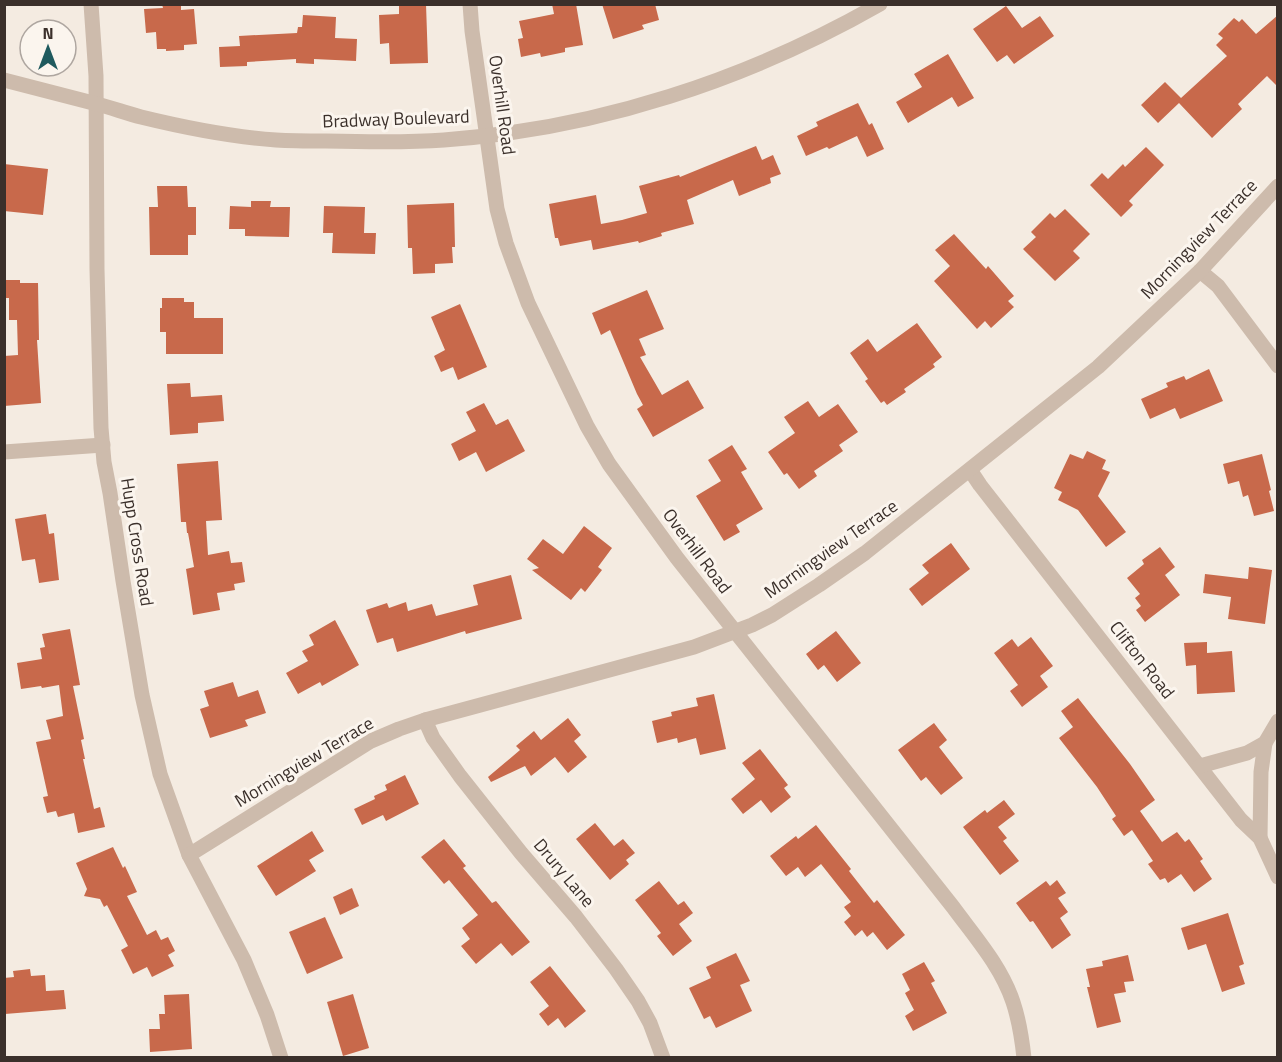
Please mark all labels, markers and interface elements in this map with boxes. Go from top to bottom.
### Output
north arrow [18,18,78,78]
text: N [42,21,54,45]
street label: Overhill Road [482,53,523,157]
street label: Bradway Boulevard [322,102,470,135]
street label: Morningview Terrace [1134,173,1263,305]
street label: Hupp Cross Road [114,476,161,608]
street label: Morningview Terrace [758,492,903,605]
street label: Overhill Road [656,502,738,599]
street label: Clifton Road [1103,615,1181,704]
street label: Morningview Terrace [229,709,378,814]
street label: Drury Lane [527,832,601,913]

